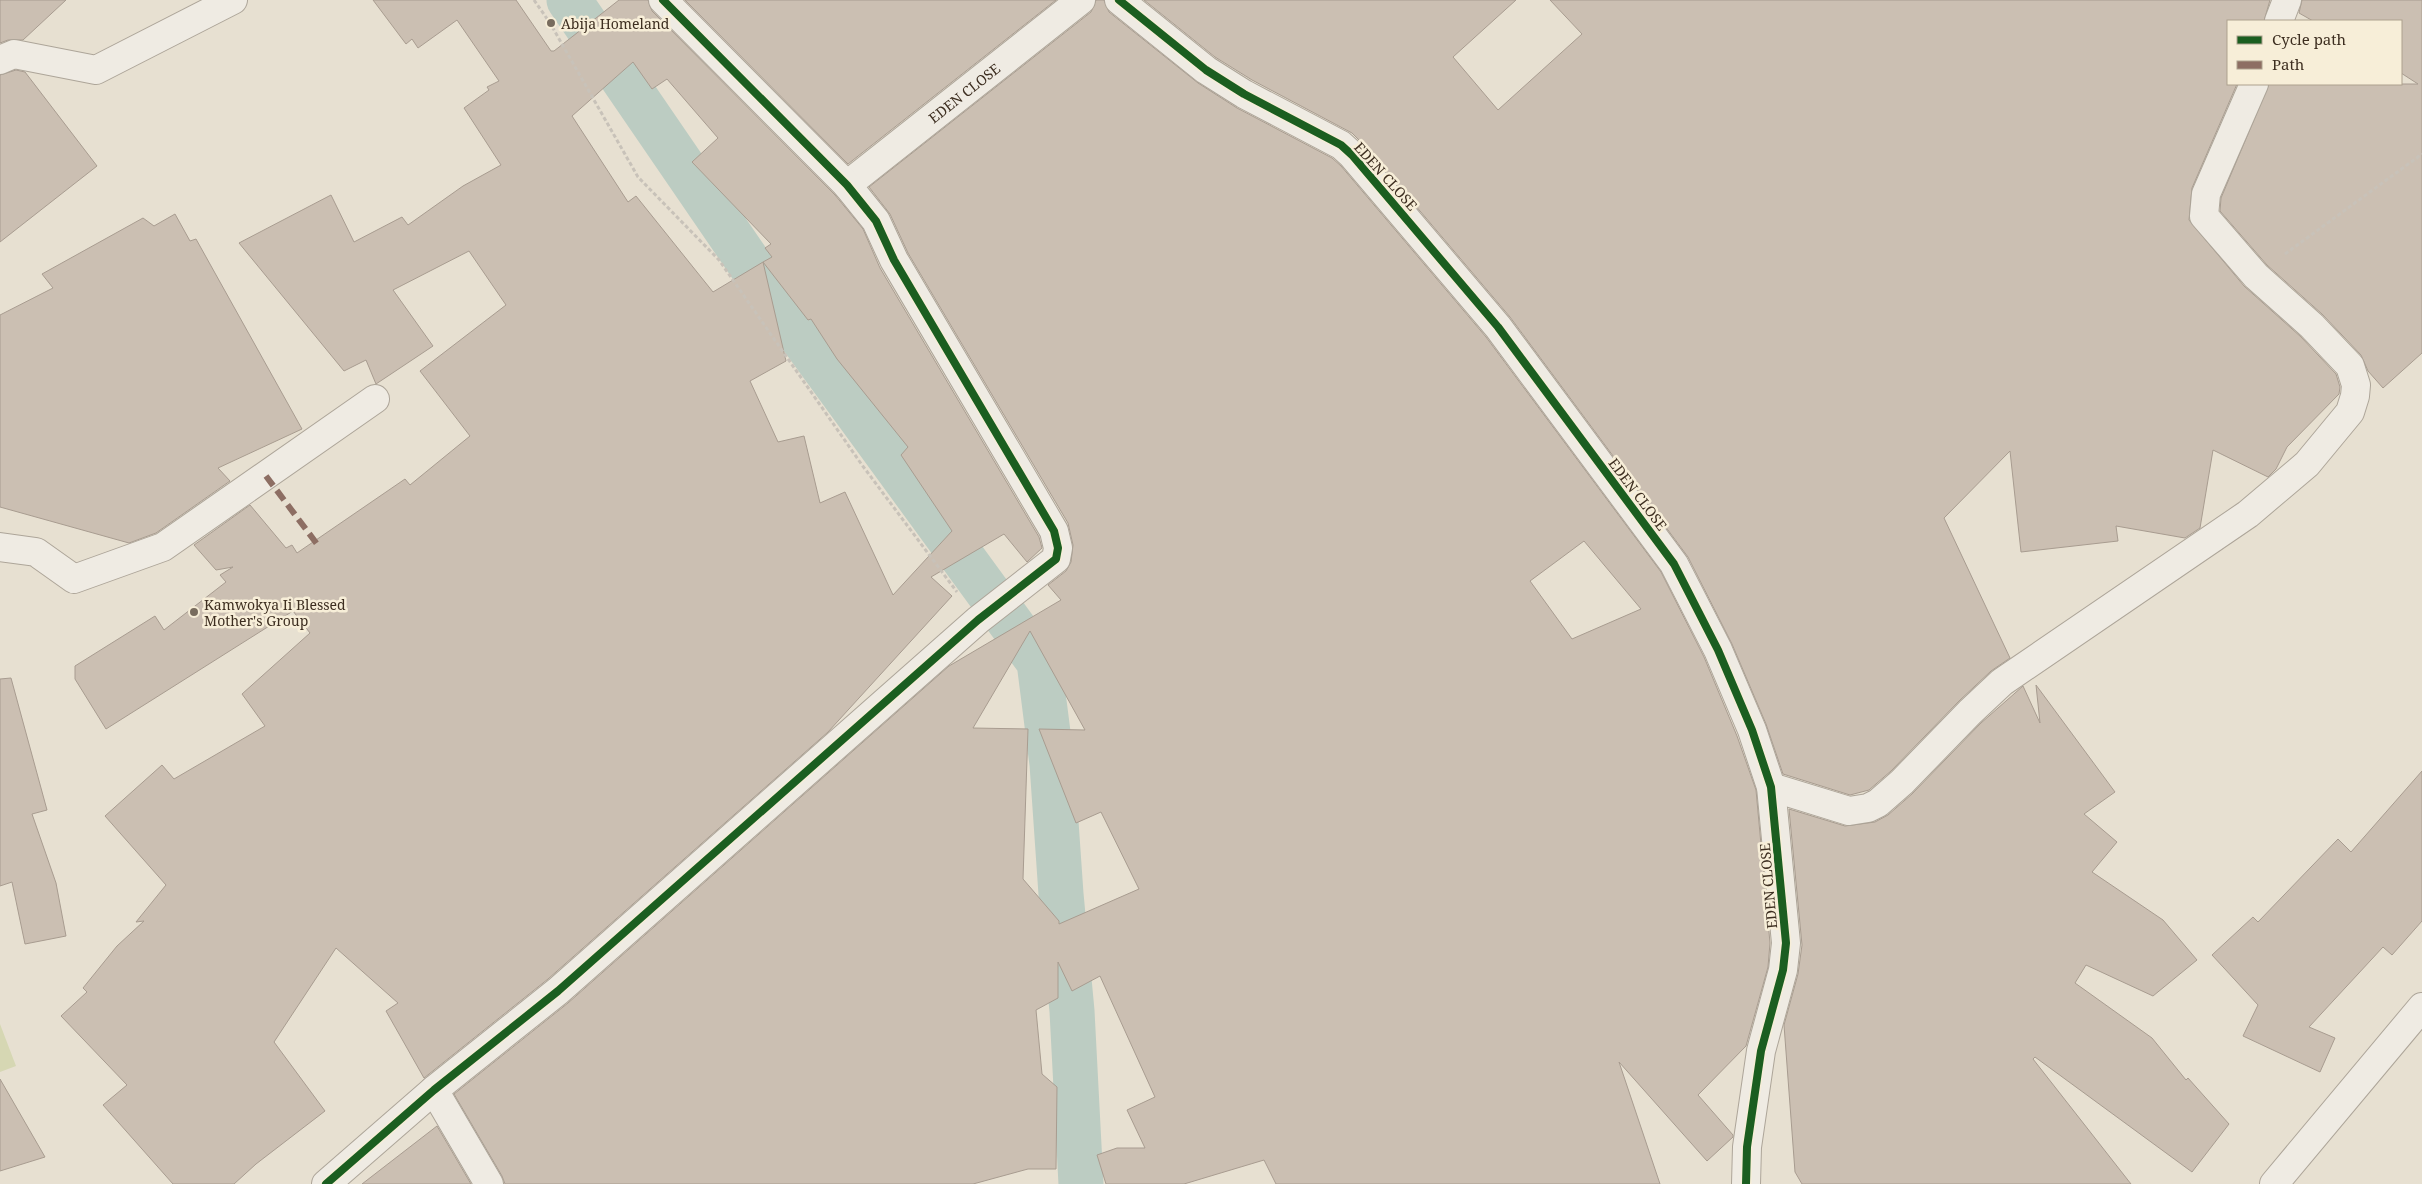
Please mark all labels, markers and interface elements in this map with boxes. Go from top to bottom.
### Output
place label: Abija Homeland [561,14,670,33]
marker: Abija Homeland [545,17,557,29]
legend [2227,20,2402,85]
text: Cycle path [2272,29,2347,49]
text: Path [2272,54,2305,74]
street label: EDEN CLOSE [924,58,1004,127]
street label: EDEN CLOSE [1350,138,1422,215]
street label: EDEN CLOSE [1605,454,1672,534]
place label: Kamwokya Ii Blessed Mother's Group [204,595,346,630]
marker: Kamwokya Ii Blessed Mother's Group [188,606,200,618]
street label: EDEN CLOSE [1755,842,1781,930]

